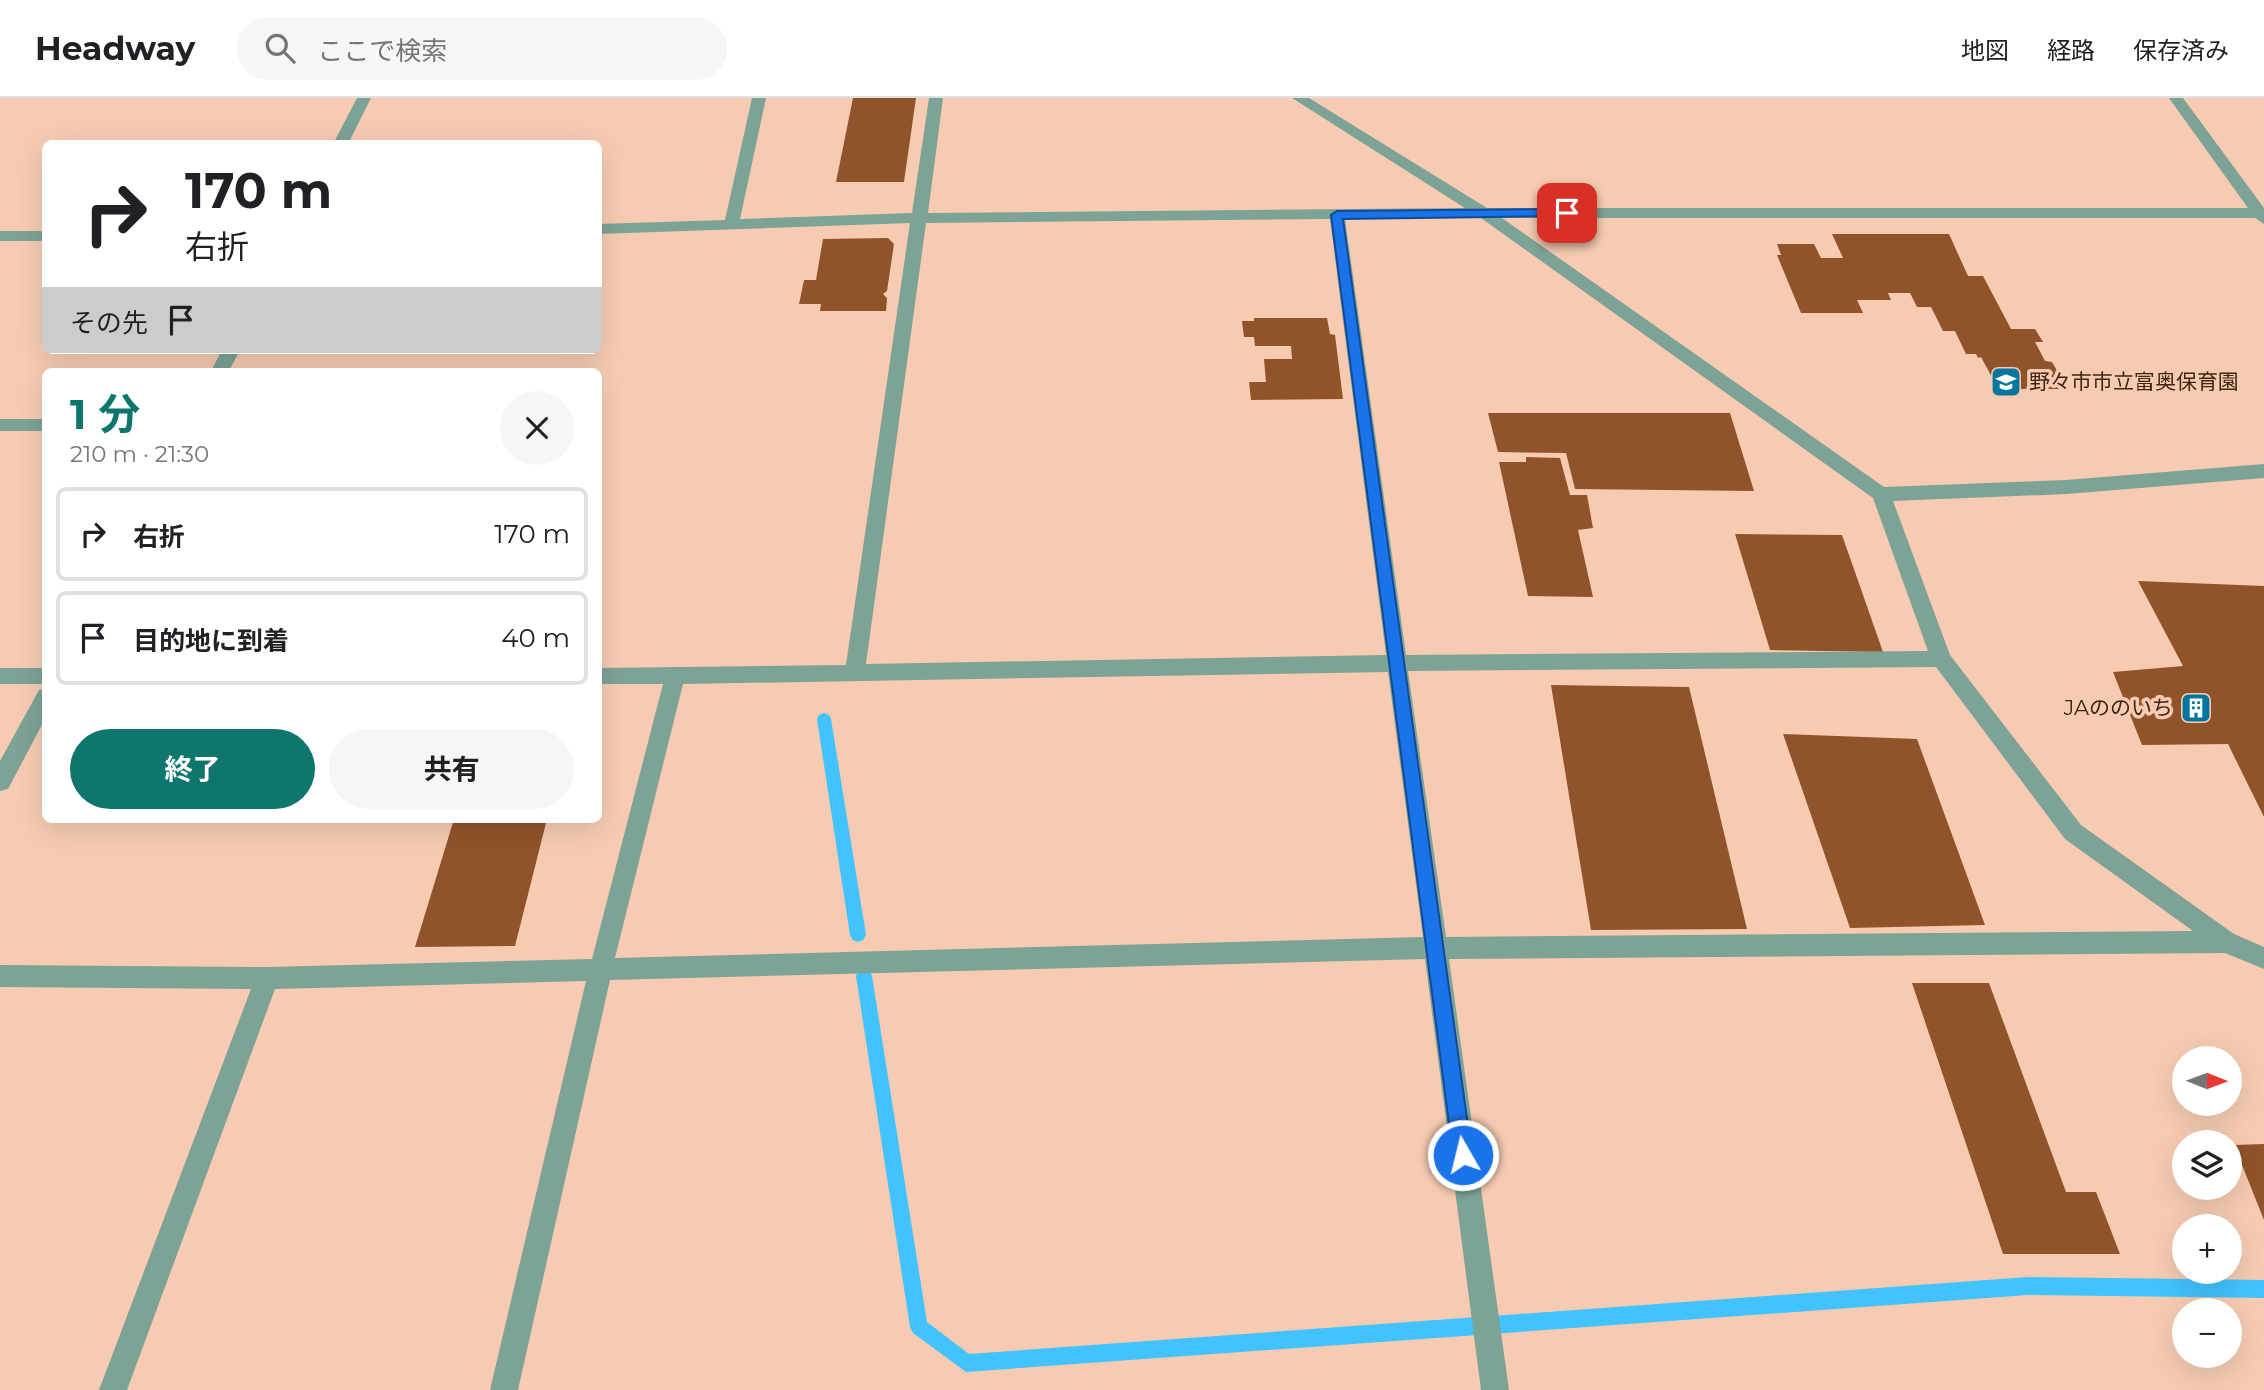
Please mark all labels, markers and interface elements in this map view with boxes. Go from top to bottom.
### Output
search box [237,17,727,80]
text: Headway [35,28,195,68]
icon: search [261,29,299,67]
text: ここで検索 [317,35,447,67]
text: 地図 [1961,36,2009,65]
text: 経路 [2047,36,2095,65]
text: 保存済み [2133,36,2229,65]
text: 170 m [185,161,332,220]
icon: right [70,168,161,259]
pin [1537,183,1597,243]
icon: arrive [1548,194,1586,232]
text: 右折 [185,227,249,266]
icon: arrive [162,301,200,339]
text: その先 [70,307,148,339]
school or university icon: 野々市市立富奥保育園 [1989,365,2023,399]
place label: 野々市市立富奥保育園 [2029,369,2239,394]
text: 1 分 [70,388,140,440]
button: close [500,391,574,465]
text: 210 m · 21:30 [70,440,209,468]
icon: right [74,515,112,553]
text: 170 m [494,518,570,550]
text: 右折 [133,521,185,553]
icon: arrive [74,619,112,657]
text: 40 m [501,622,570,654]
text: 目的地に到着 [133,625,289,657]
building icon: JAののいち [2179,691,2213,725]
place label: JAののいち [2063,695,2173,720]
button: 終了 [70,729,315,809]
button: 共有 [329,729,574,809]
north arrow [2172,1046,2242,1116]
map controls [2172,1046,2242,1368]
position arrow [1426,1118,1500,1192]
button: layers [2172,1130,2242,1200]
button: + [2172,1214,2242,1284]
button: − [2172,1298,2242,1368]

